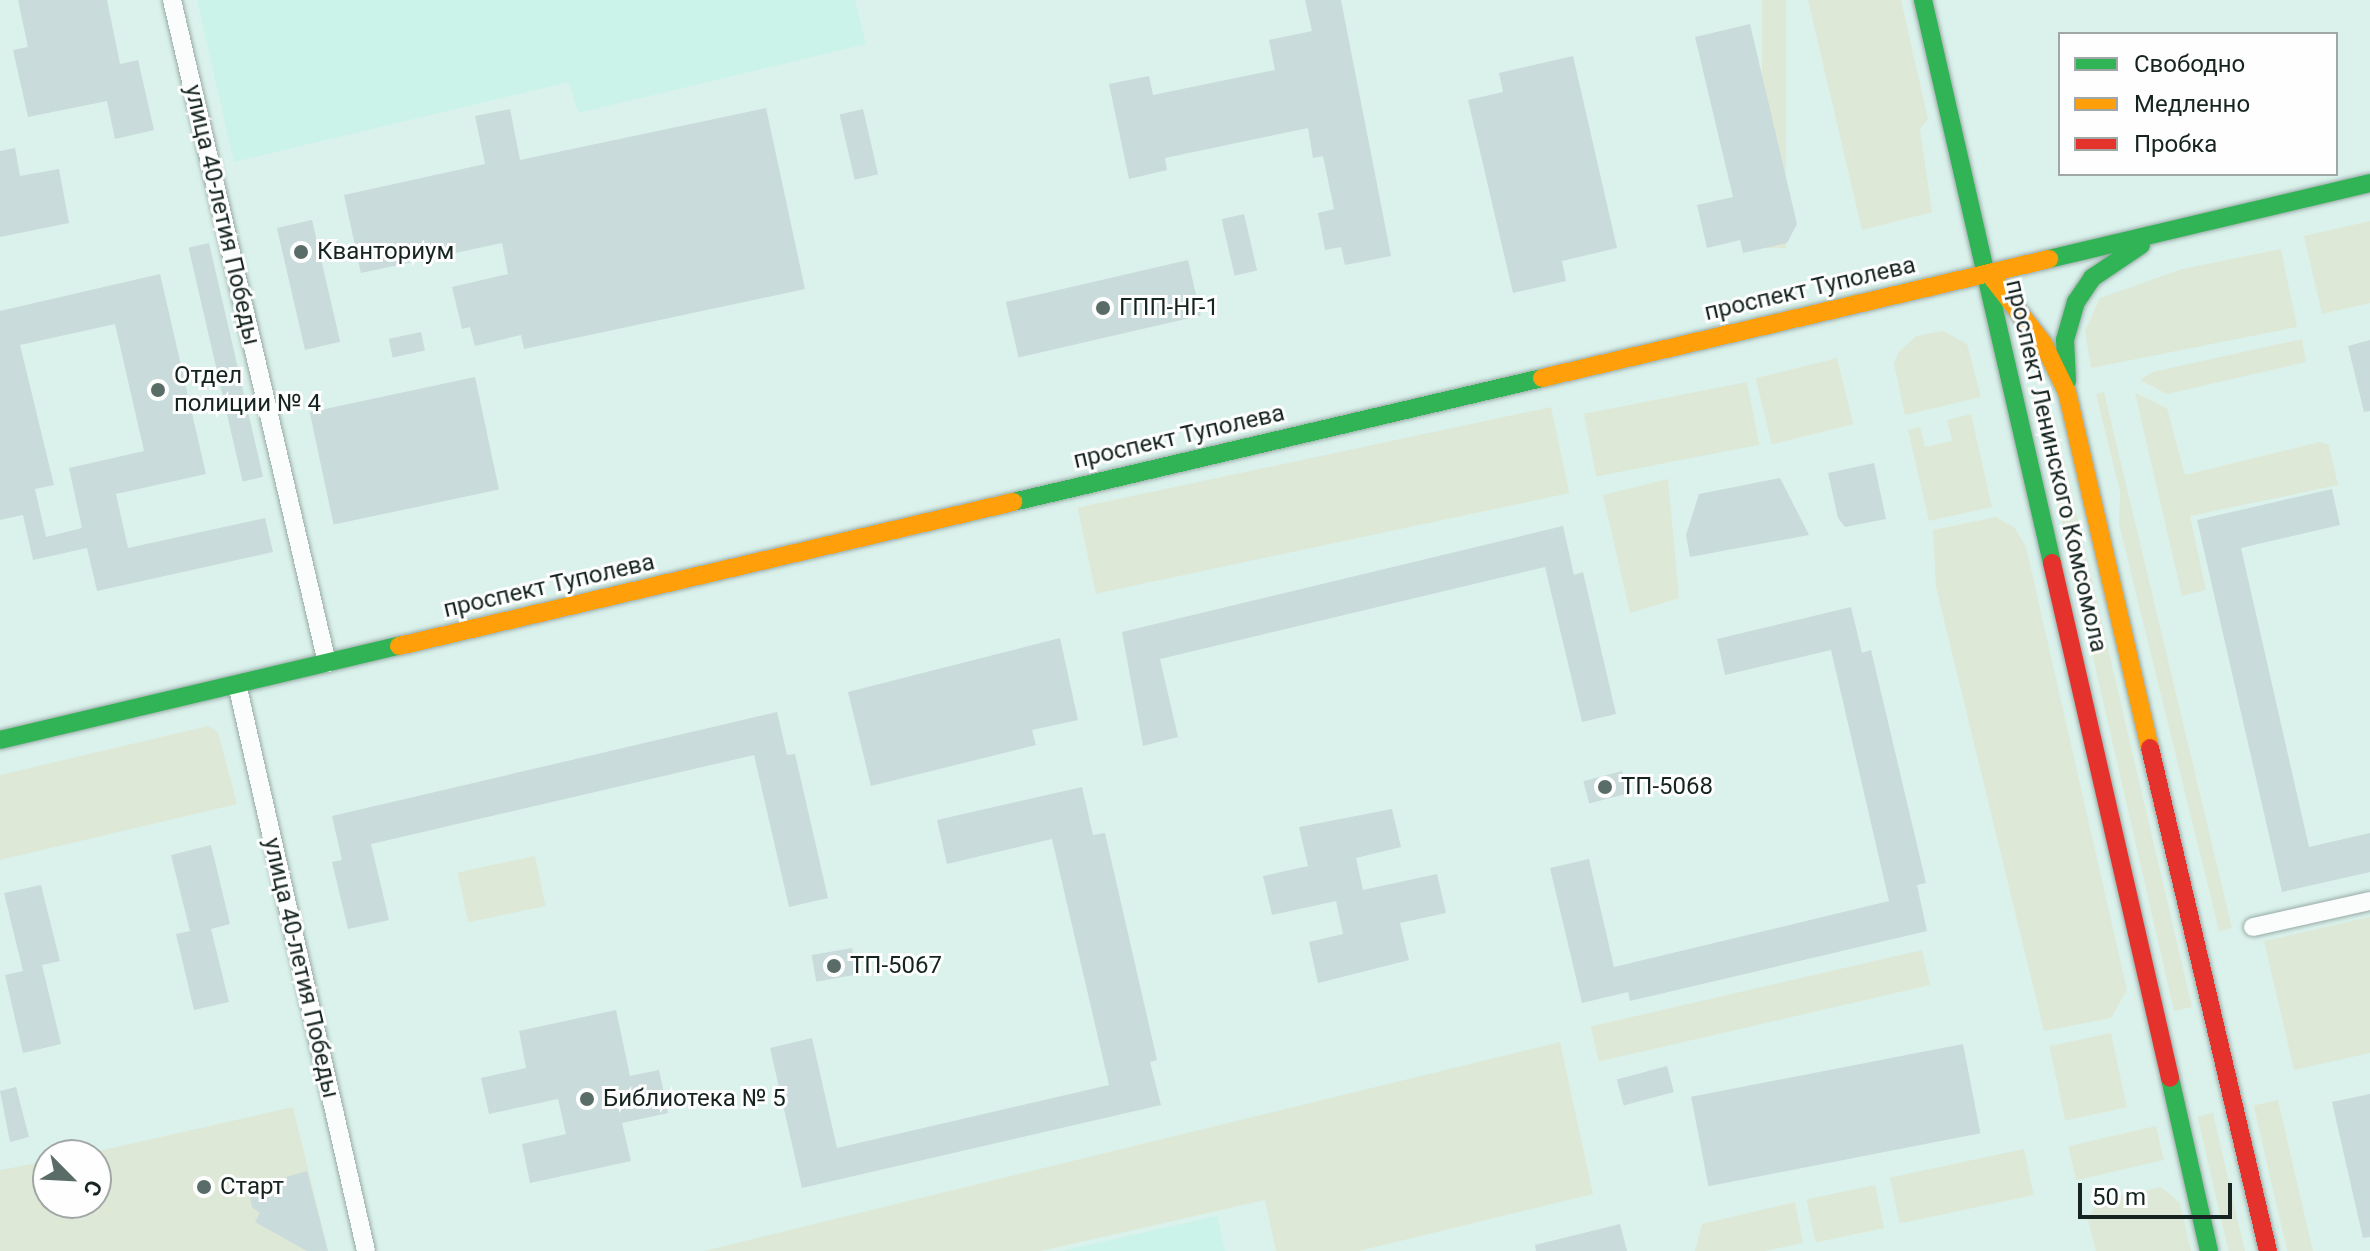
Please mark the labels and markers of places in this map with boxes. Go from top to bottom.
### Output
place label: Кванториум [317,238,454,266]
marker: Кванториум [292,243,310,261]
place label: ГПП-НГ-1 [1119,294,1219,322]
marker: ГПП-НГ-1 [1094,299,1112,317]
place label: Отдел полиции № 4 [174,362,321,418]
marker: Отдел полиции № 4 [149,381,167,399]
place label: ТП-5068 [1621,773,1713,801]
marker: ТП-5068 [1596,778,1614,796]
place label: ТП-5067 [850,952,942,980]
marker: ТП-5067 [825,957,843,975]
place label: Библиотека № 5 [603,1085,786,1113]
marker: Библиотека № 5 [578,1090,596,1108]
place label: Старт [220,1173,284,1201]
marker: Старт [195,1178,213,1196]

